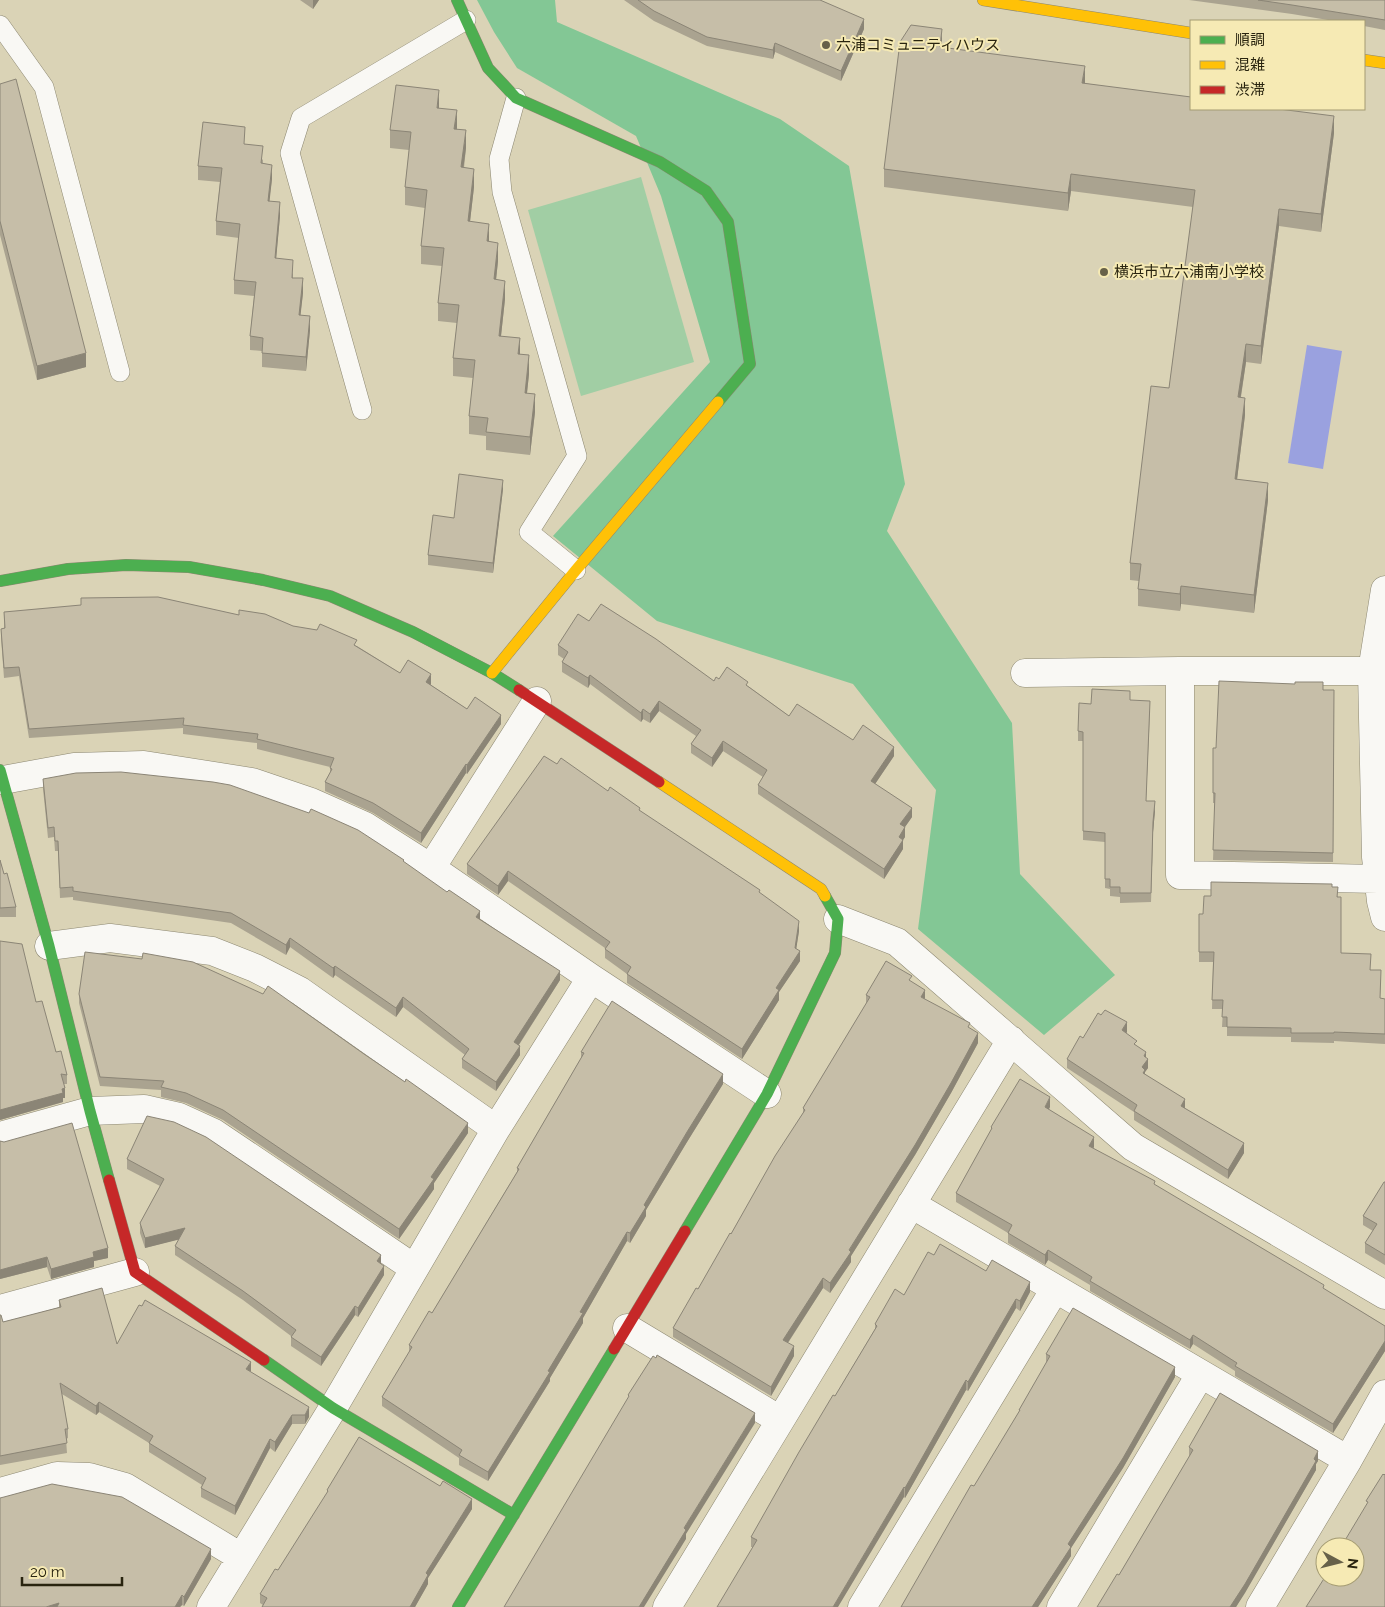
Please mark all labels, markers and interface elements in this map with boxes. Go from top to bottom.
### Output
legend [1190,20,1365,110]
text: 順調 [1235,31,1265,49]
place label: 六浦コミュニティハウス [836,36,1000,54]
marker: 六浦コミュニティハウス [820,39,832,51]
text: 混雑 [1235,56,1265,74]
text: 渋滞 [1235,81,1265,99]
place label: 横浜市立六浦南小学校 [1114,263,1264,281]
marker: 横浜市立六浦南小学校 [1098,266,1110,278]
north arrow [1315,1537,1365,1587]
scale bar [22,1554,122,1586]
text: N [1344,1557,1361,1570]
text: 20 m [30,1563,65,1581]

